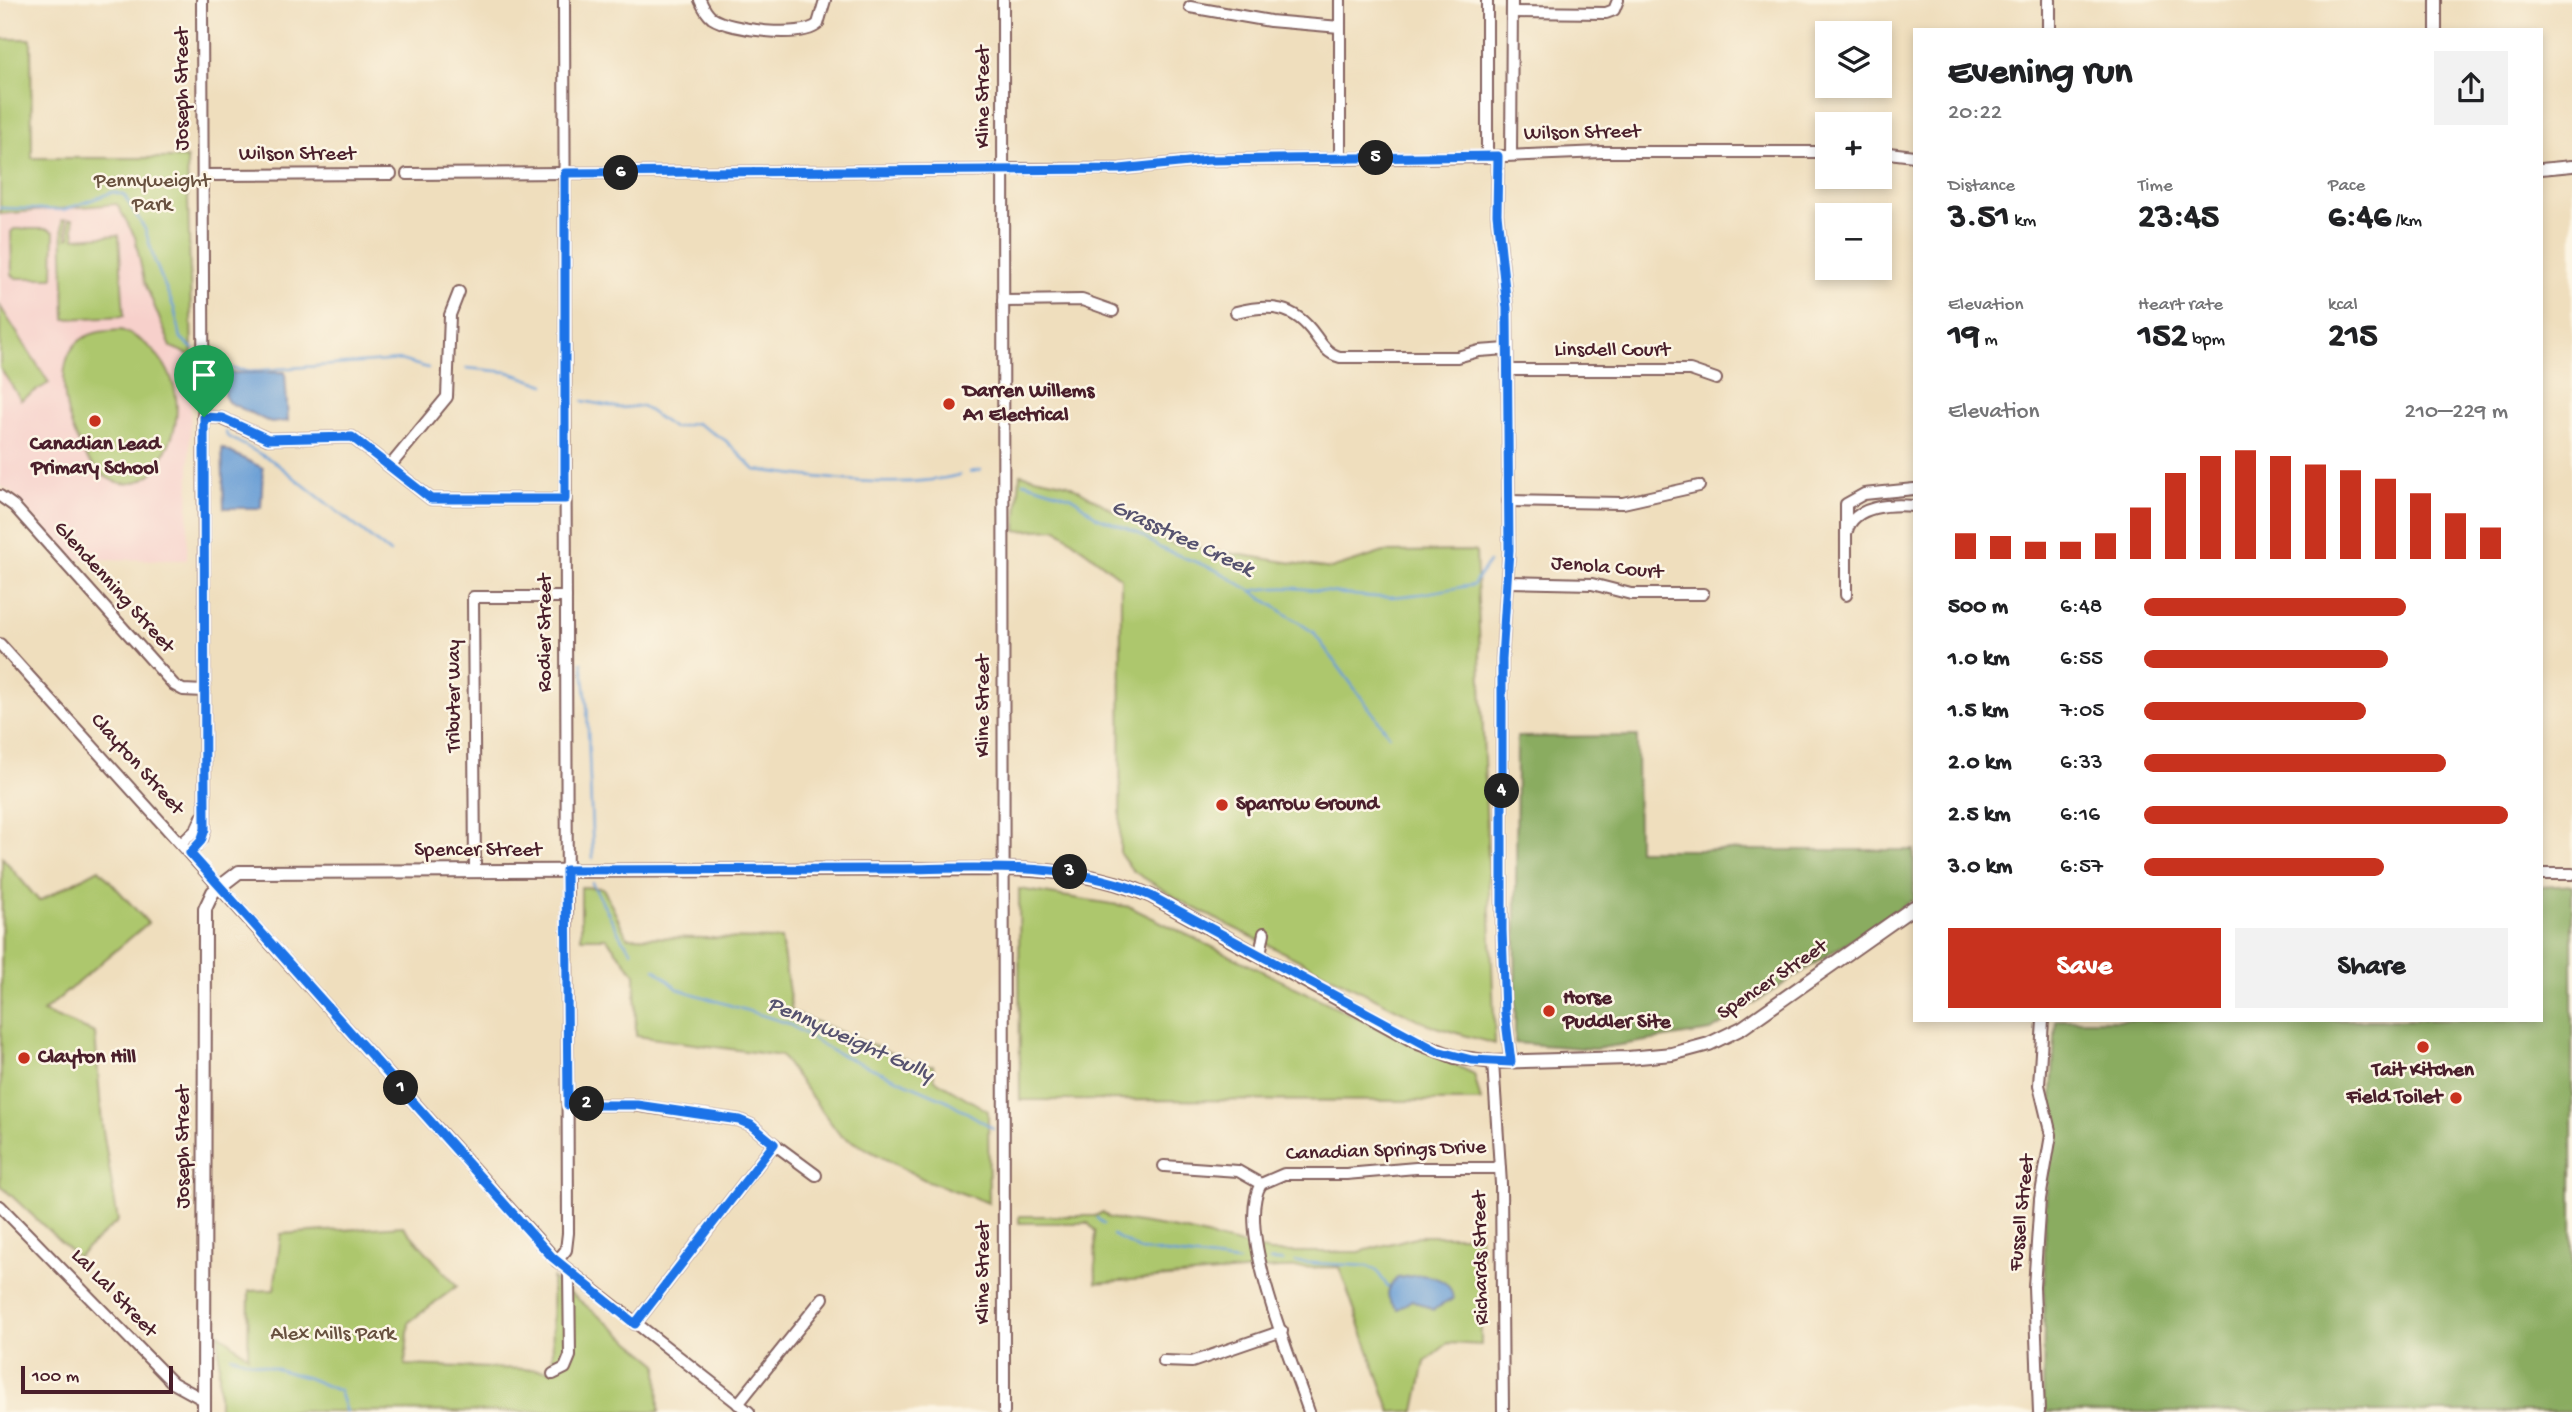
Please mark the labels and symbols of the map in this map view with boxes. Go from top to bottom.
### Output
street label: Joseph Street [171,25,196,151]
street label: Kline Street [972,43,997,148]
street label: Wilson Street [1523,120,1643,148]
pin: 5 [1358,140,1394,176]
street label: Wilson Street [239,143,358,168]
pin: 6 [604,156,638,190]
park label: Pennyweight Park [93,170,213,219]
street label: Linsdell Court [1554,339,1672,364]
pin [174,345,234,417]
place label: Darren Willems A1 Electrical [961,380,1095,429]
marker: Darren Willems A1 Electrical [941,396,957,412]
marker: Canadian Lead Primary School [87,413,103,429]
place label: Canadian Lead Primary School [29,433,163,482]
water label: Grasstree Creek [1107,494,1260,585]
street label: Glendenning Street [47,517,181,661]
street label: Jenola Court [1550,552,1666,587]
street label: Rodier Street [534,572,559,692]
street label: Tributer Way [443,640,468,753]
street label: Kline Street [972,652,997,757]
street label: Clayton Street [84,709,190,823]
pin: 4 [1484,774,1520,808]
place label: Sparrow Ground [1236,793,1381,818]
marker: Sparrow Ground [1214,797,1230,813]
street label: Spencer Street [414,839,544,864]
pin: 3 [1052,854,1088,890]
street label: Spencer Street [1713,934,1835,1027]
place label: Horse Puddler Site [1562,987,1672,1036]
water label: Pennyweight Gully [763,991,939,1090]
marker: Horse Puddler Site [1541,1003,1557,1019]
marker: Tait Kitchen [2415,1039,2431,1055]
place label: Clayton Hill [37,1046,137,1071]
marker: Clayton Hill [16,1050,32,1066]
place label: Tait Kitchen [2370,1059,2475,1084]
pin: 1 [384,1070,418,1106]
street label: Joseph Street [172,1083,197,1209]
pin: 2 [570,1086,604,1122]
place label: Field Toilet [2345,1086,2444,1111]
marker: Field Toilet [2448,1090,2464,1106]
street label: Canadian Springs Drive [1285,1136,1488,1168]
street label: Fussell Street [2004,1151,2042,1274]
street label: Richards Street [1468,1188,1496,1325]
street label: Kline Street [972,1219,997,1324]
street label: Lal Lal Street [64,1244,163,1345]
park label: Alex Mills Park [271,1323,398,1348]
scale bar [21,1363,173,1395]

